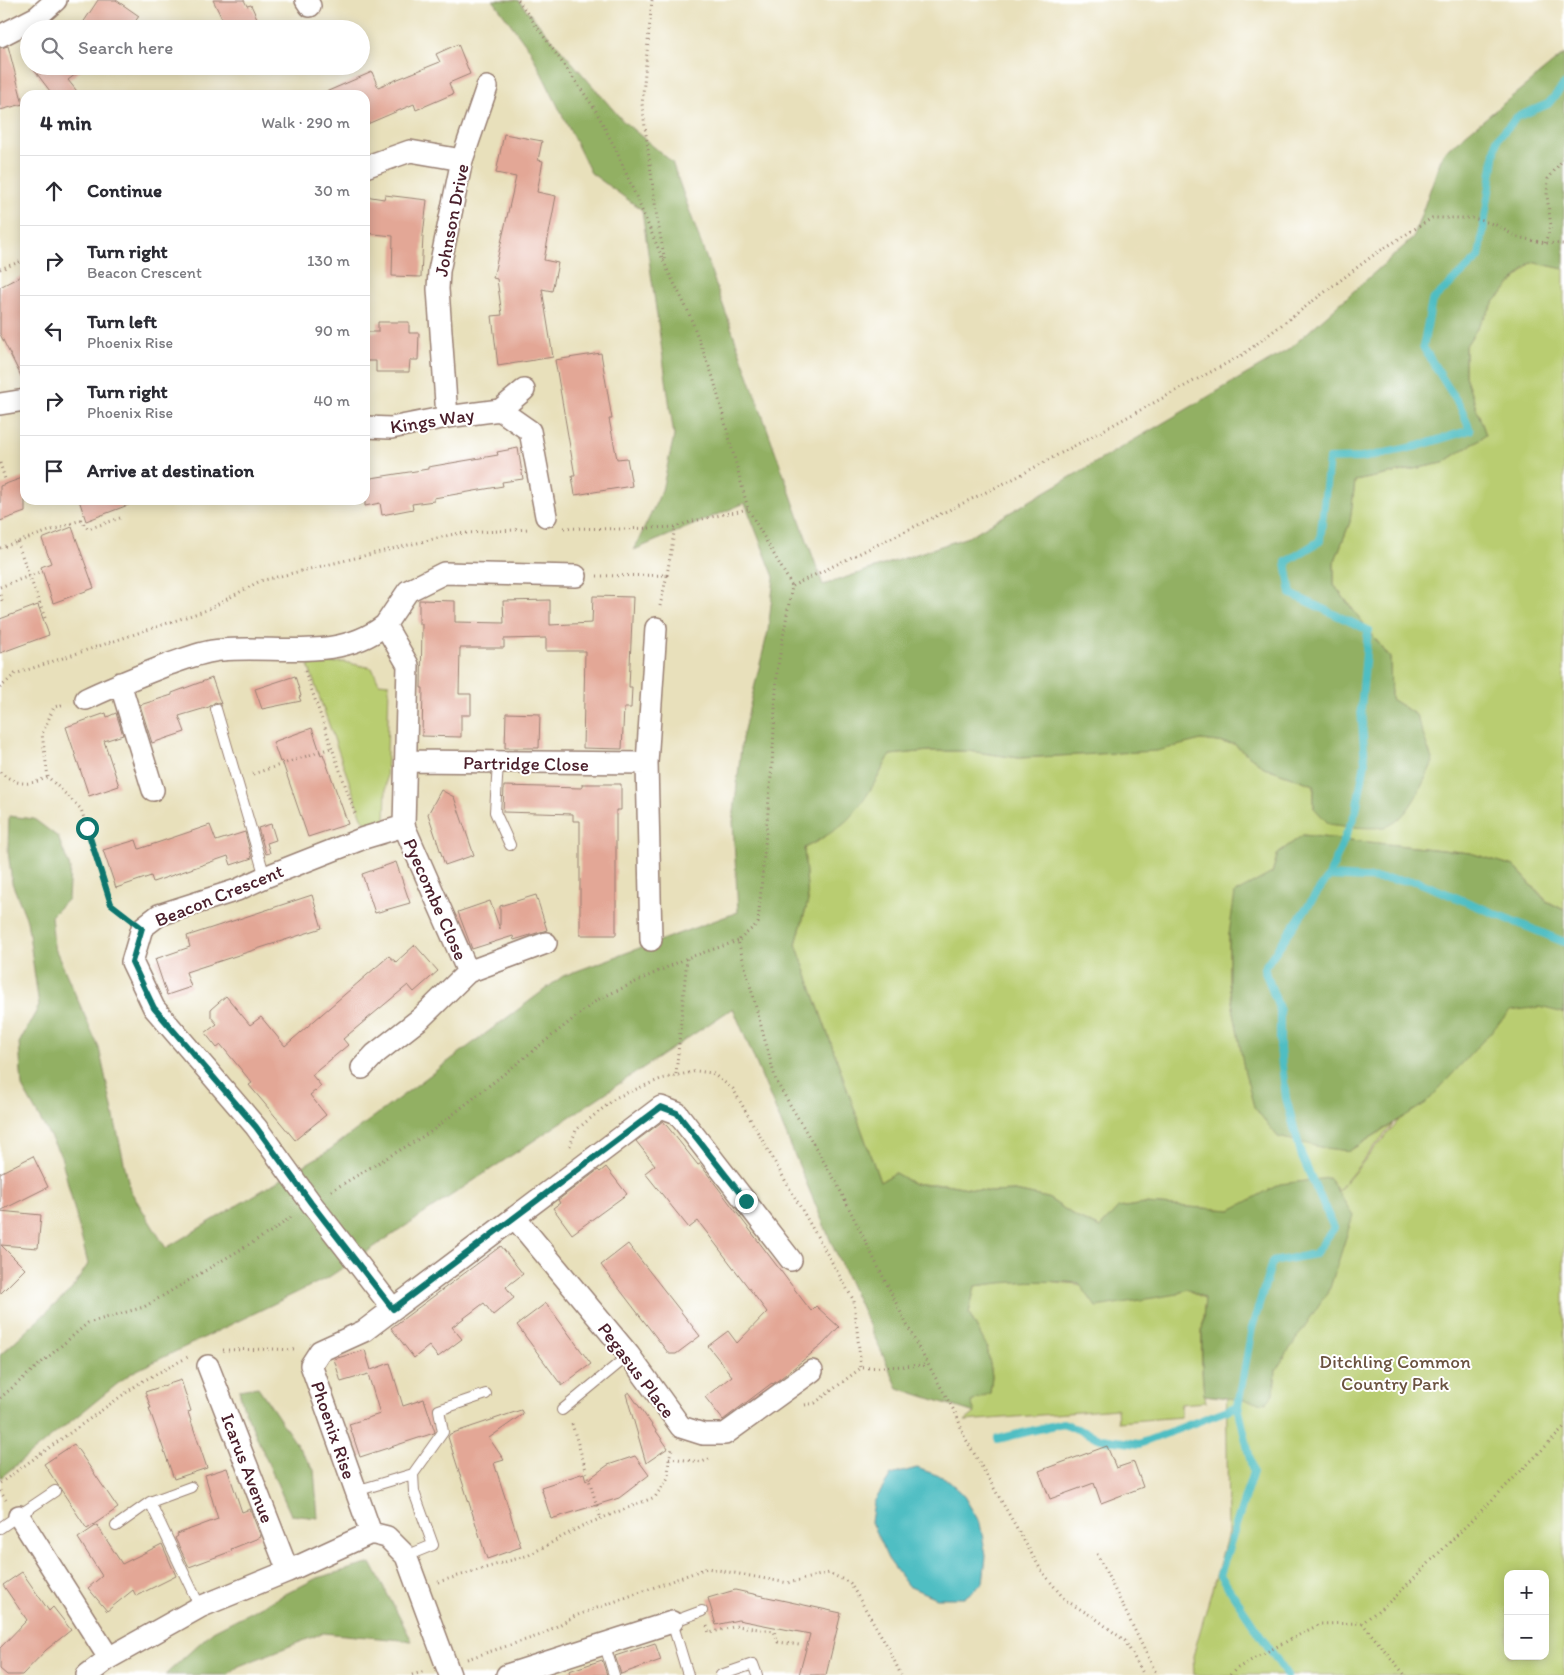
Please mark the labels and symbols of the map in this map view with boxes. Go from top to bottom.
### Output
street label: Johnson Drive [429,162,474,279]
street label: Kings Way [388,402,476,438]
street label: Partridge Close [463,751,589,776]
route start [76,817,99,840]
street label: Pyecombe Close [398,835,473,964]
street label: Beacon Crescent [152,859,287,932]
route end [735,1190,758,1213]
street label: Pegasus Place [593,1318,680,1423]
park label: Ditchling Common Country Park [1319,1350,1471,1395]
street label: Phoenix Rise [306,1378,361,1482]
street label: Icarus Avenue [216,1410,279,1526]

